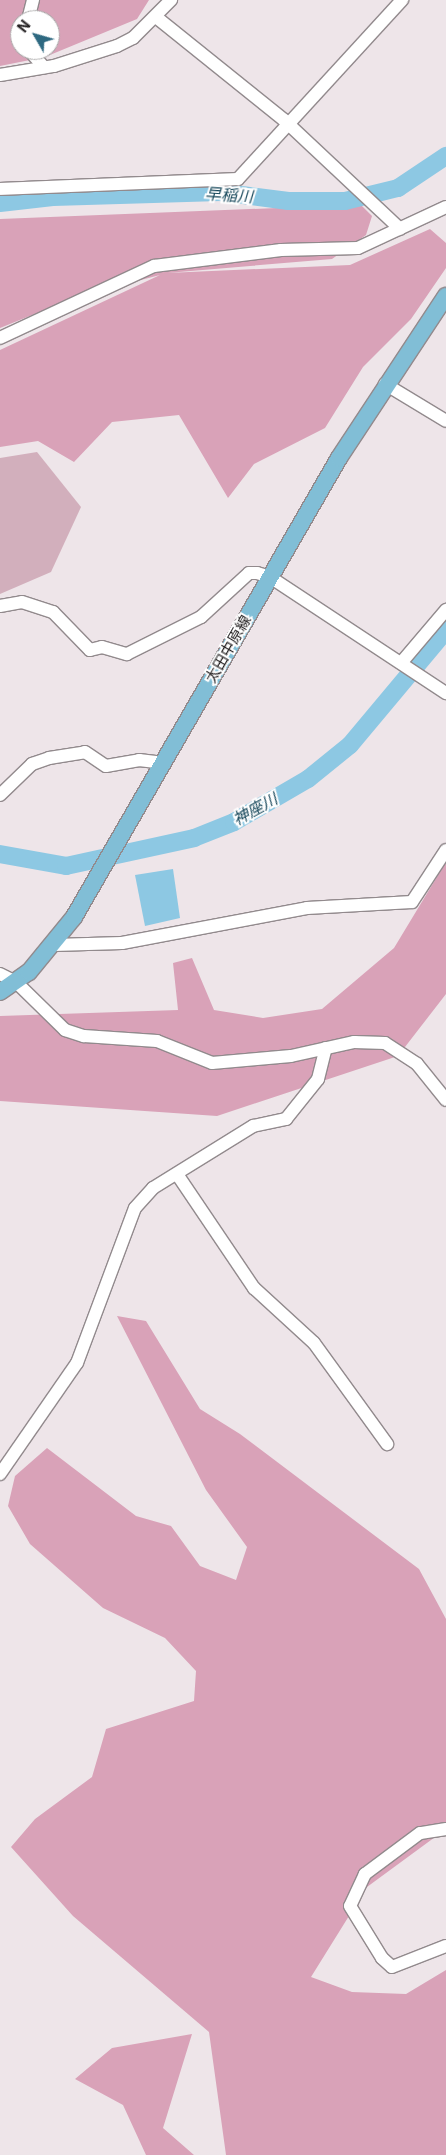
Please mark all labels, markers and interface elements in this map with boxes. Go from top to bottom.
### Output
north arrow [10,10,60,60]
text: N [14,17,34,36]
water label: 早稲川 [204,184,254,206]
street label: 太田中原線 [201,612,255,686]
water label: 神座川 [229,789,281,829]

